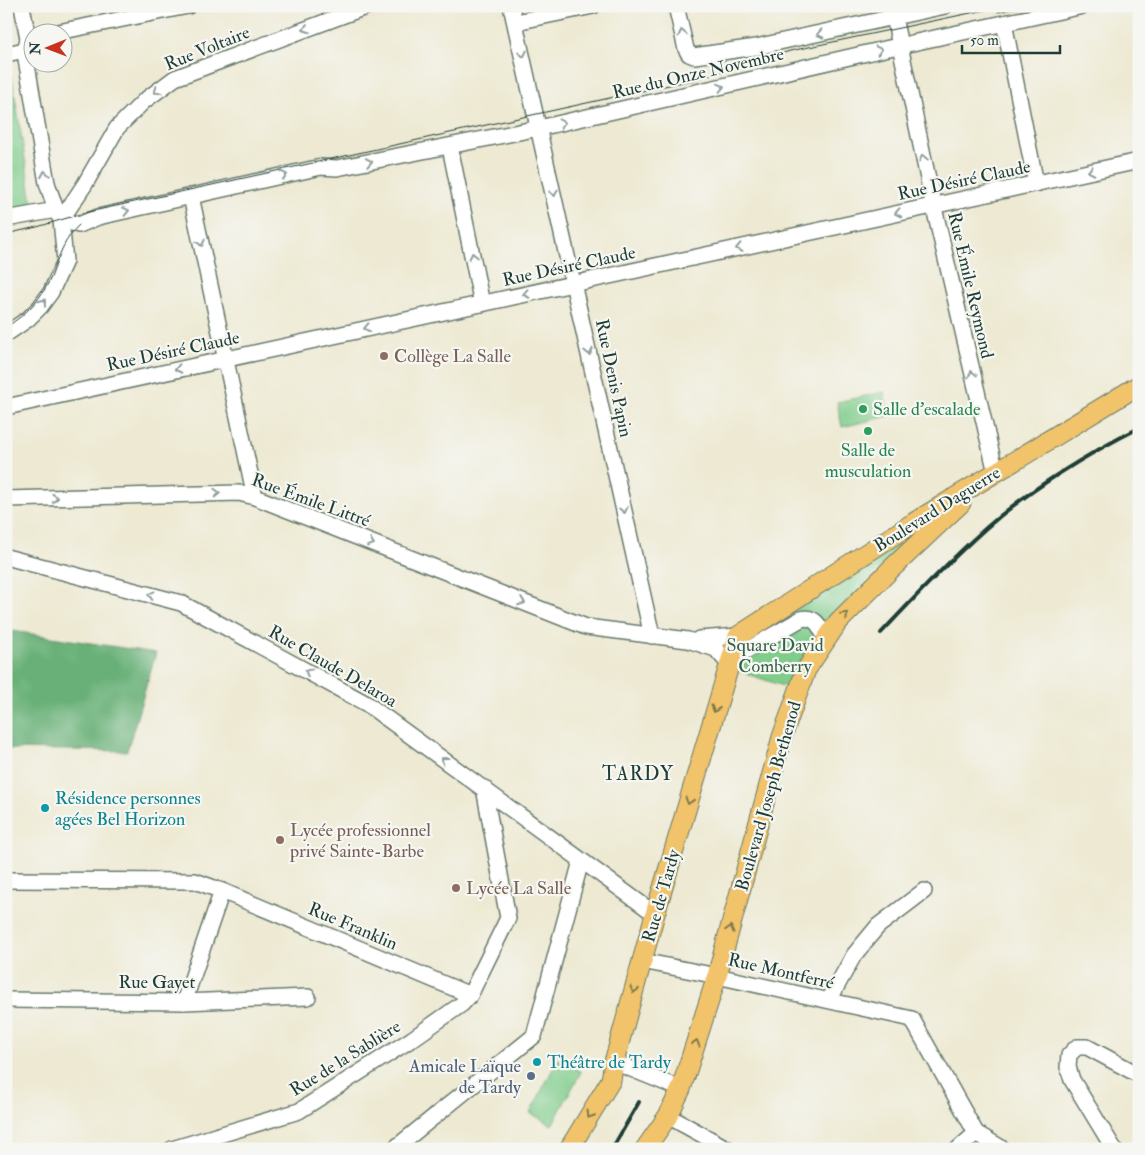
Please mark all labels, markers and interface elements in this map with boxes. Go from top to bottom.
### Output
street label: Rue Voltaire [161,21,254,76]
north arrow [22,22,72,72]
scale bar [962,22,1060,54]
one-way arrow [302,23,311,33]
one-way arrow [815,28,824,38]
one-way arrow [677,29,688,38]
text: 50 m [970,31,999,50]
text: N [27,41,44,56]
street label: Rue du Onze Novembre [610,42,787,104]
one-way arrow [875,45,884,56]
one-way arrow [517,49,527,58]
one-way arrow [716,82,725,93]
one-way arrow [154,86,163,94]
one-way arrow [558,118,567,129]
one-way arrow [919,154,929,163]
street label: Rue Désiré Claude [896,155,1033,206]
one-way arrow [364,157,373,168]
one-way arrow [1087,166,1096,176]
one-way arrow [41,170,51,178]
one-way arrow [280,170,289,181]
one-way arrow [548,189,559,198]
one-way arrow [121,206,130,217]
one-way arrow [894,208,903,218]
street label: Rue Émile Reymond [942,210,999,361]
one-way arrow [195,239,206,248]
street label: Rue Désiré Claude [501,241,638,292]
one-way arrow [735,242,744,253]
one-way arrow [468,252,478,260]
one-way arrow [522,288,531,299]
one-way arrow [37,299,45,308]
street label: Rue Denis Papin [590,317,637,439]
one-way arrow [363,323,372,333]
street label: Rue Désiré Claude [105,326,242,377]
place label: Collège La Salle [394,345,511,368]
one-way arrow [583,347,594,356]
marker: Collège La Salle [378,350,390,362]
one-way arrow [174,363,182,374]
one-way arrow [967,370,978,379]
place label: Salle d'escalade [873,398,981,421]
marker: Salle d'escalade [857,403,869,415]
marker: Salle de musculation [862,425,874,437]
place label: Salle de musculation [825,439,911,483]
street label: Boulevard Daguerre [870,461,1005,558]
street label: Rue Émile Littré [248,468,374,533]
one-way arrow [214,488,222,499]
one-way arrow [52,493,59,503]
one-way arrow [618,506,629,515]
one-way arrow [366,536,375,547]
one-way arrow [148,591,156,601]
one-way arrow [517,596,526,606]
one-way arrow [839,612,848,621]
street label: Rue Claude Delaroa [264,620,402,713]
park label: Square David Comberry [726,634,824,678]
one-way arrow [305,668,314,678]
street label: Boulevard Joseph Bethenod [730,698,807,894]
one-way arrow [711,704,721,712]
one-way arrow [441,757,450,766]
district label: TARDY [602,762,674,786]
place label: Résidence personnes agées Bel Horizon [55,787,201,831]
one-way arrow [684,796,694,804]
marker: Résidence personnes agées Bel Horizon [39,802,51,814]
place label: Lycée professionnel privé Sainte-Barbe [289,819,431,863]
marker: Lycée professionnel privé Sainte-Barbe [274,834,286,846]
street label: Rue de Tardy [637,846,686,945]
place label: Lycée La Salle [466,877,572,900]
marker: Lycée La Salle [450,882,462,894]
street label: Rue Franklin [305,897,401,956]
one-way arrow [724,925,734,933]
street label: Rue Montferré [726,948,837,995]
street label: Rue Gayet [119,971,196,994]
one-way arrow [629,986,640,995]
street label: Rue de la Sablière [286,1015,405,1102]
one-way arrow [690,1039,700,1048]
place label: Théâtre de Tardy [547,1051,672,1074]
place label: Amicale Laïque de Tardy [408,1055,522,1099]
marker: Théâtre de Tardy [531,1056,543,1068]
marker: Amicale Laïque de Tardy [525,1070,537,1082]
one-way arrow [587,1109,597,1118]

